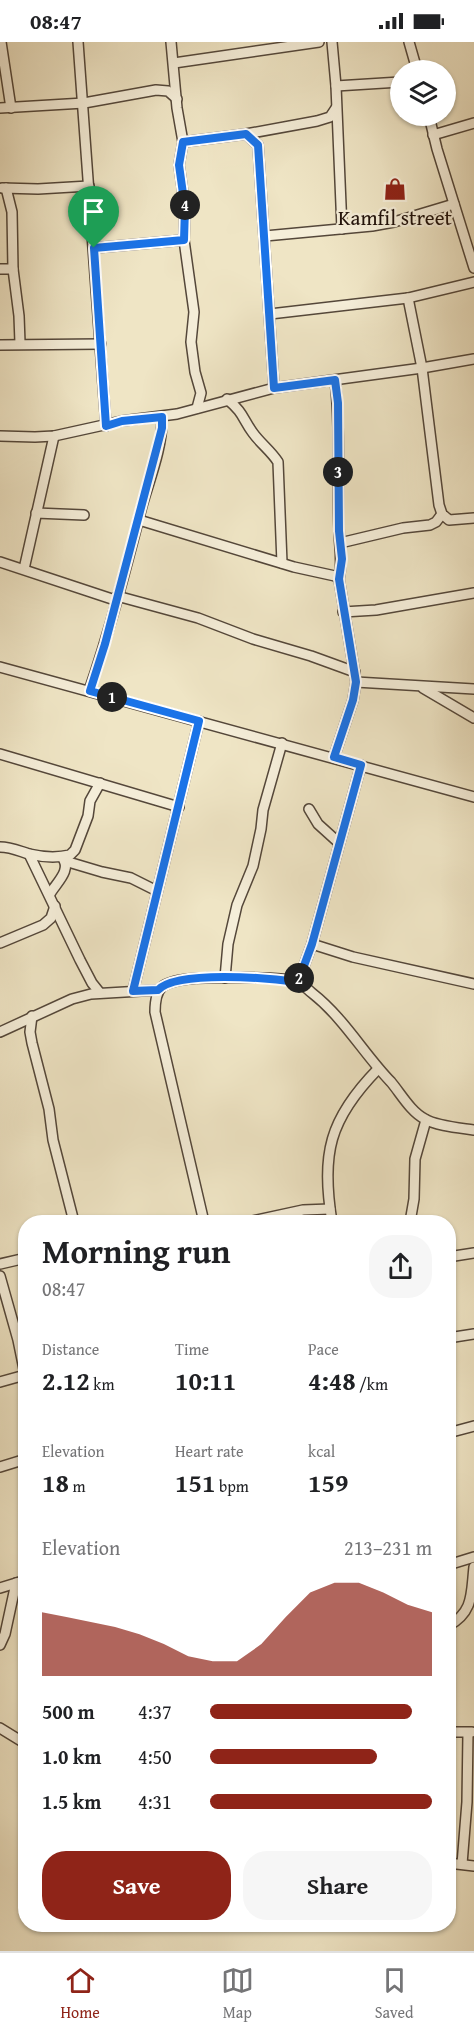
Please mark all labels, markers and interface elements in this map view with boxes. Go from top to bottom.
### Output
text: 08:47 [30,5,82,37]
map controls [390,60,456,126]
button: layers [390,60,456,126]
shop icon: Kamfil street [382,176,408,202]
pin [68,186,119,248]
pin: 4 [170,190,200,220]
text: 4 [181,193,189,217]
icon: arrive [77,195,110,228]
place label: Kamfil street [338,202,453,233]
pin: 3 [323,457,353,487]
text: 3 [334,460,342,484]
pin: 1 [97,682,127,712]
text: 1 [108,685,116,709]
pin: 2 [284,963,314,993]
text: 2 [295,966,303,990]
text: Morning run [42,1227,231,1275]
button: share [369,1235,432,1298]
text: 08:47 [42,1274,85,1303]
text: Distance [42,1337,99,1361]
text: Time [175,1337,209,1361]
text: Pace [308,1337,339,1361]
text: 2.12 [42,1361,90,1400]
text: 10:11 [175,1361,236,1400]
text: 4:48 [308,1361,356,1400]
text: km [90,1372,114,1396]
text: /km [356,1372,388,1396]
text: Elevation [42,1439,105,1463]
text: Heart rate [175,1439,244,1463]
text: kcal [308,1439,335,1463]
text: 18 [42,1463,69,1502]
text: 151 [175,1463,215,1502]
text: 159 [308,1463,348,1502]
text: m [69,1474,86,1498]
text: bpm [215,1474,249,1498]
text: Elevation [42,1533,120,1562]
text: 213–231 m [344,1533,432,1562]
text: 500 m [42,1697,95,1726]
text: 4:37 [138,1697,172,1726]
text: 1.0 km [42,1742,101,1771]
text: 4:50 [138,1742,172,1771]
text: 1.5 km [42,1787,101,1816]
text: 4:31 [138,1787,172,1816]
button: Save [42,1851,231,1920]
button: Share [243,1851,432,1920]
tab: Home [60,1964,100,2024]
tab: Map [221,1964,254,2024]
tab: Saved [375,1964,414,2024]

